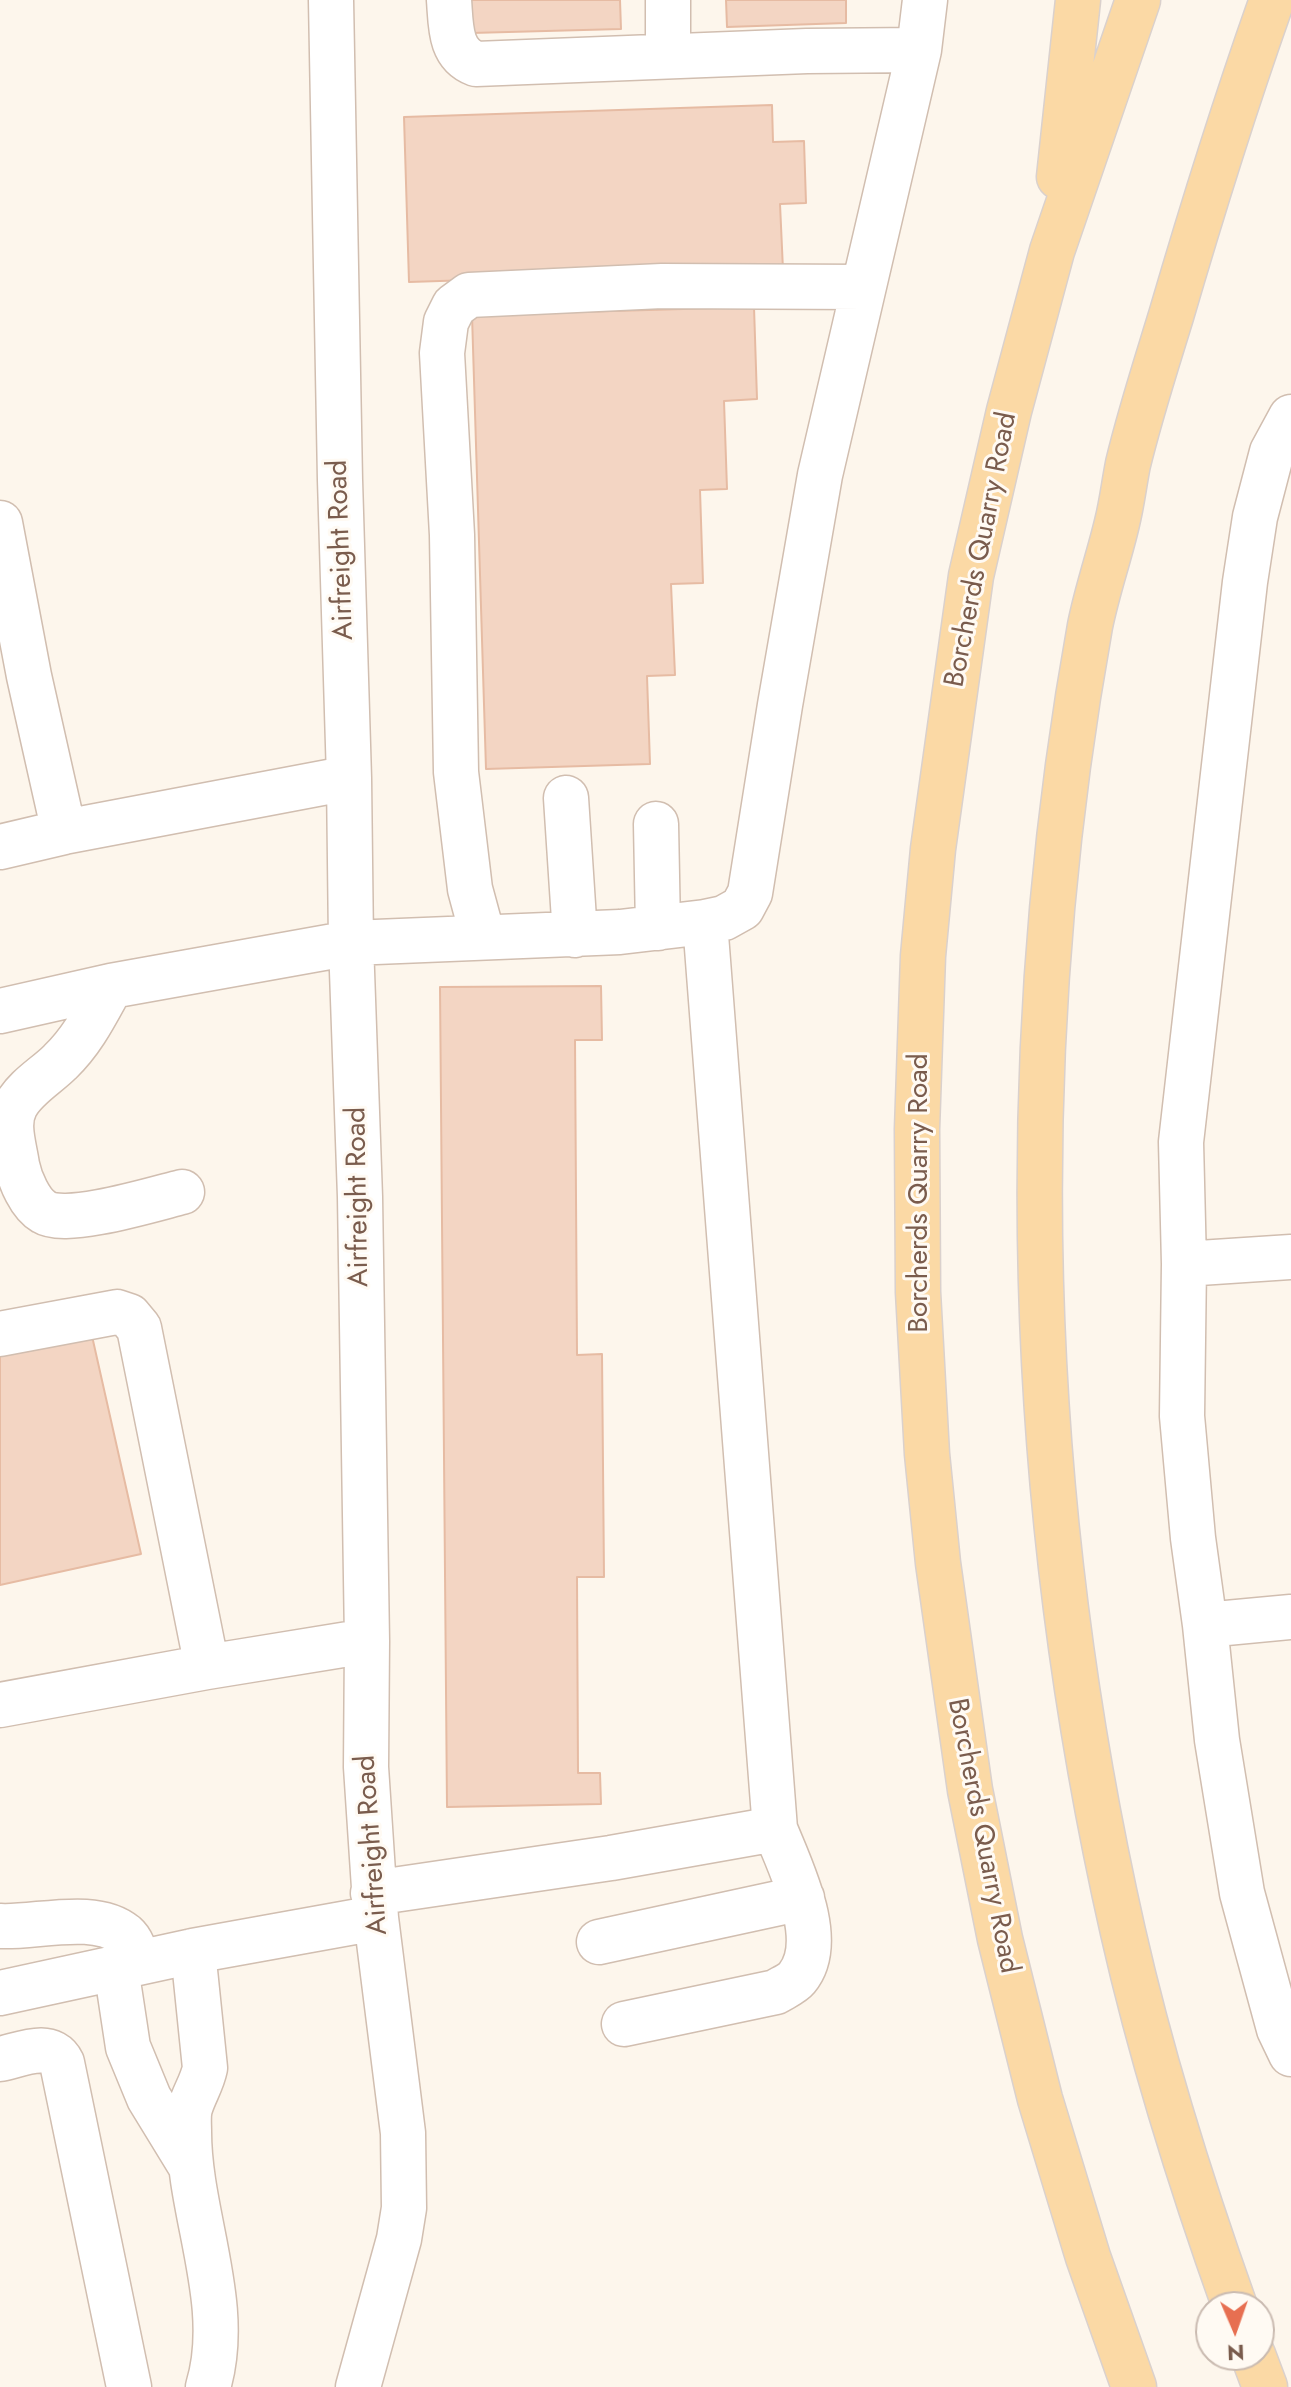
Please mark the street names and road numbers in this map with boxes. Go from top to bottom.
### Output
street label: Borcherds Quarry Road [939,410,1025,690]
street label: Airfreight Road [322,459,362,641]
street label: Borcherds Quarry Road [903,1053,937,1333]
street label: Airfreight Road [341,1107,377,1287]
street label: Borcherds Quarry Road [939,1696,1025,1976]
street label: Airfreight Road [350,1754,396,1936]

